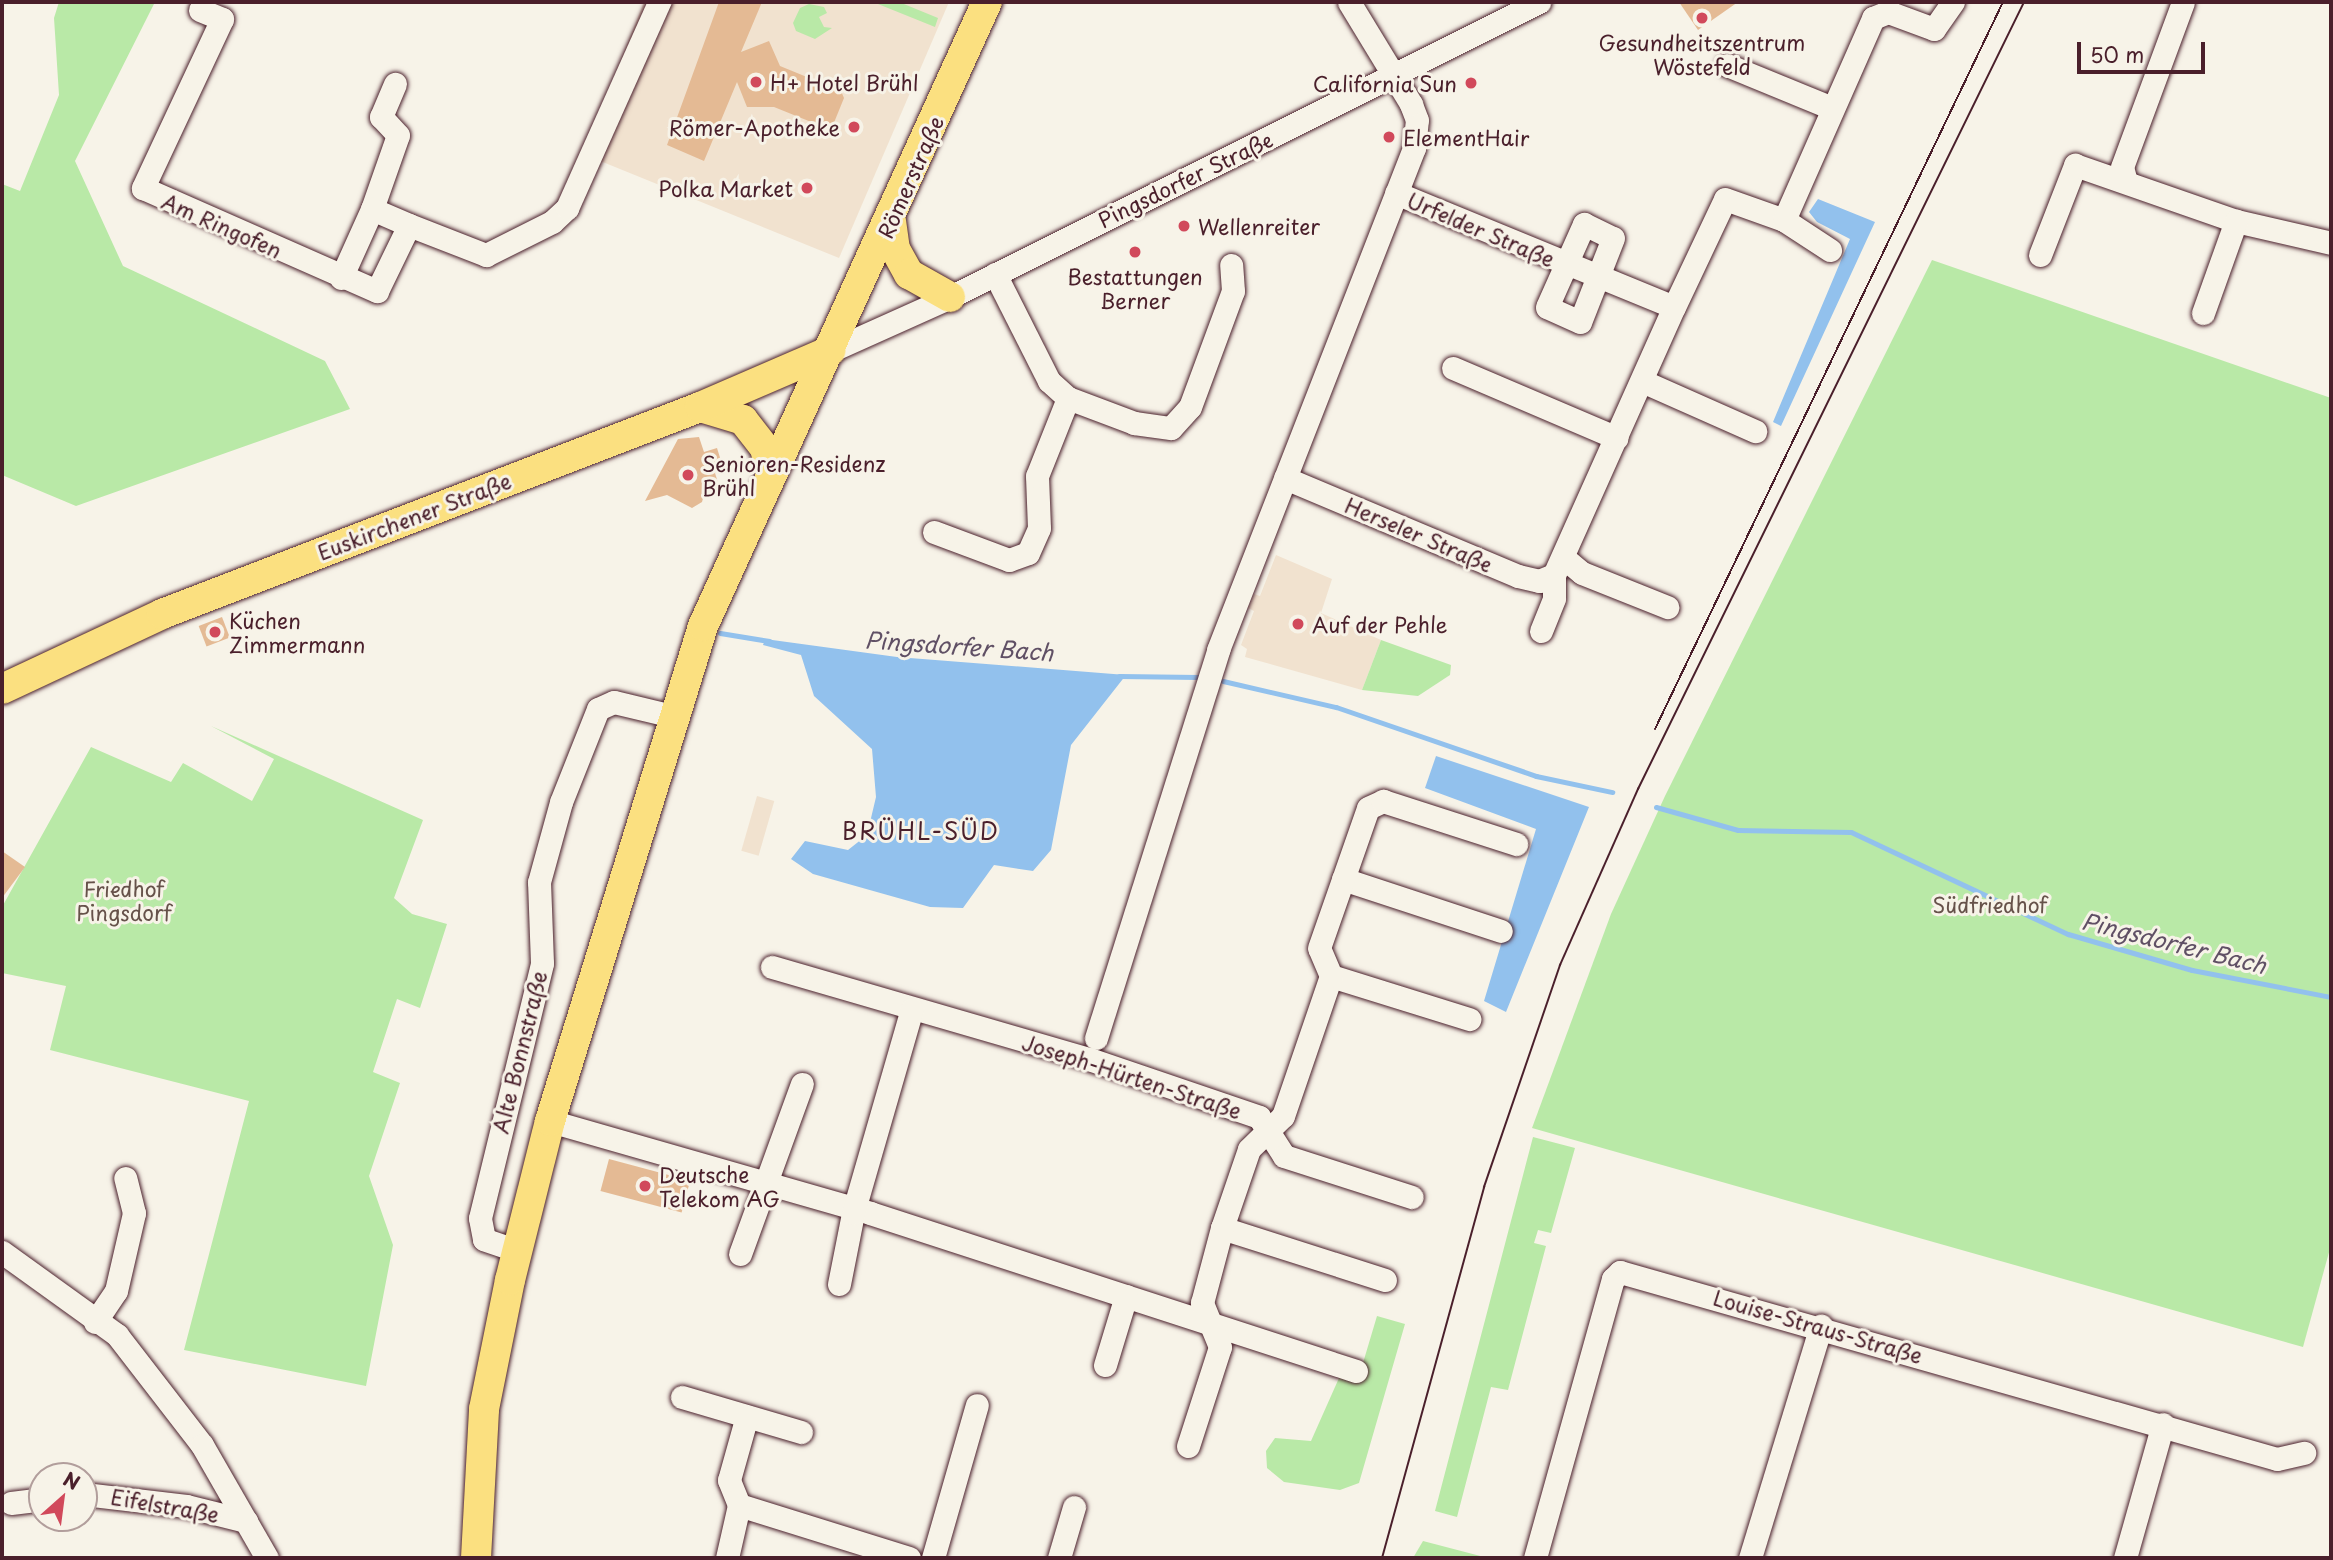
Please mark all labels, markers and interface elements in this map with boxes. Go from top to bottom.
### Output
marker: Gesundheitszentrum Wöstefeld [1694,10,1710,26]
scale bar [2081,28,2209,72]
place label: Gesundheitszentrum Wöstefeld [1599,29,1805,79]
text: 50 m [2090,38,2144,70]
place label: H+ Hotel Brühl [770,69,920,95]
place label: California Sun [1312,70,1457,96]
marker: H+ Hotel Brühl [748,74,764,90]
marker: California Sun [1463,75,1479,91]
street label: Römerstraße [872,112,948,242]
place label: Römer-Apotheke [669,114,840,140]
marker: Römer-Apotheke [846,119,862,135]
place label: ElementHair [1403,124,1529,150]
street label: Pingsdorfer Straße [1093,125,1277,233]
marker: ElementHair [1381,129,1397,145]
place label: Polka Market [656,175,793,201]
marker: Polka Market [799,180,815,196]
street label: Urfelder Straße [1403,186,1559,272]
street label: Am Ringofen [158,187,286,263]
place label: Wellenreiter [1198,213,1320,239]
marker: Wellenreiter [1176,218,1192,234]
marker: Bestattungen Berner [1127,244,1143,260]
place label: Bestattungen Berner [1067,263,1203,313]
place label: Senioren-Residenz Brühl [702,450,885,500]
street label: Euskirchener Straße [313,467,515,565]
marker: Senioren-Residenz Brühl [680,467,696,483]
street label: Herseler Straße [1341,491,1497,577]
place label: Küchen Zimmermann [229,607,365,657]
place label: Auf der Pehle [1312,611,1448,637]
marker: Auf der Pehle [1290,616,1306,632]
marker: Küchen Zimmermann [207,624,223,640]
water label: Pingsdorfer Bach [863,626,1055,666]
district label: BRÜHL-SÜD [844,817,998,845]
park label: Friedhof Pingsdorf [76,875,172,925]
park label: Südfriedhof [1933,891,2047,917]
water label: Pingsdorfer Bach [2079,907,2269,979]
street label: Alte Bonnstraße [486,968,552,1136]
street label: Joseph-Hürten-Straße [1019,1029,1245,1123]
place label: Deutsche Telekom AG [659,1161,781,1211]
marker: Deutsche Telekom AG [637,1178,653,1194]
street label: Louise-Straus-Straße [1711,1284,1925,1368]
north arrow [28,1462,98,1532]
text: N [59,1464,85,1496]
street label: Eifelstraße [109,1483,221,1527]

